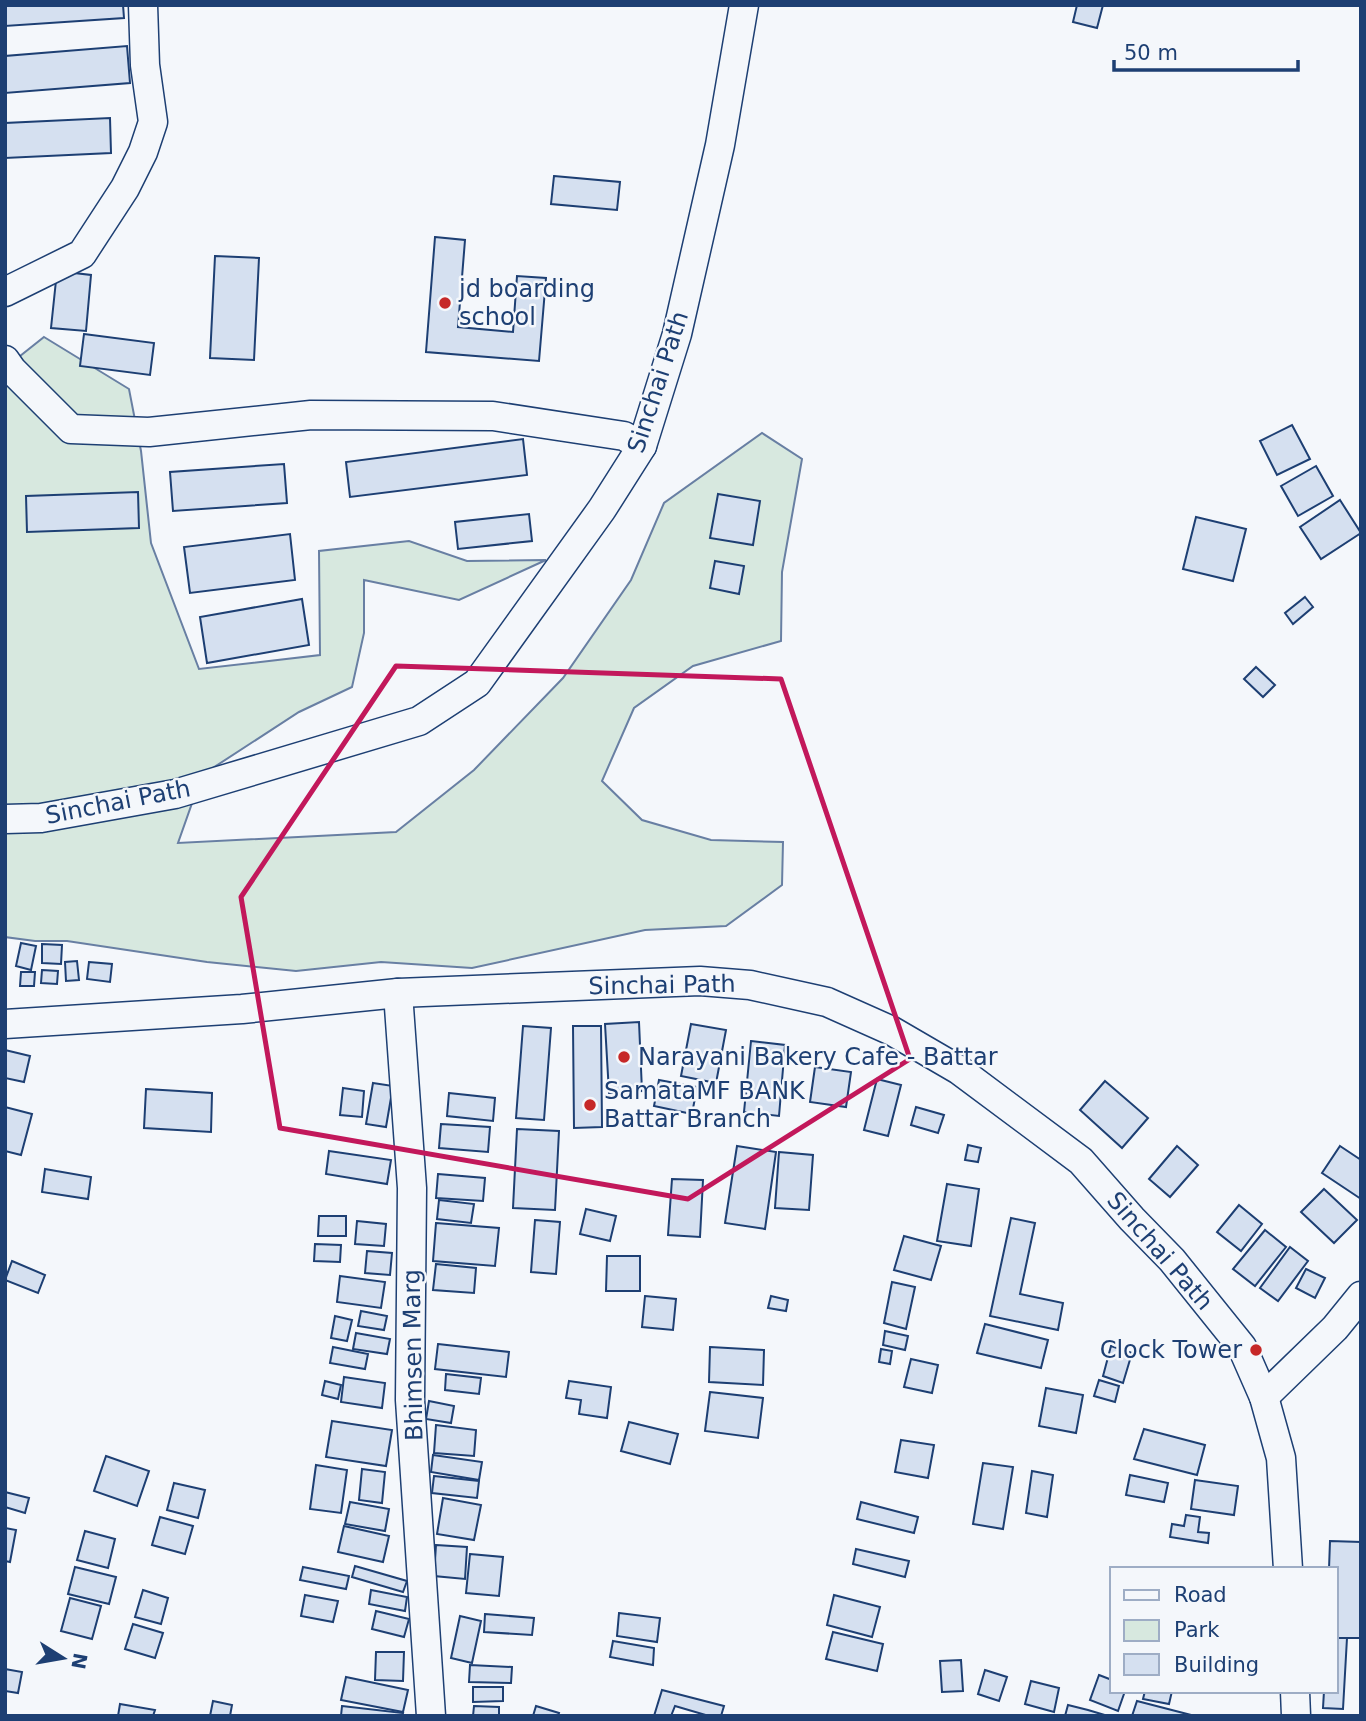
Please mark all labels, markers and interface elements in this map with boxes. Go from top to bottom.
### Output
scale bar [1114,28,1298,72]
text: 50 m [1124,41,1178,65]
place label: jd boarding school [458,275,595,331]
marker: jd boarding school [437,295,453,311]
street label: Sinchai Path [622,308,694,456]
street label: Sinchai Path [43,774,193,830]
street label: Sinchai Path [588,970,736,1000]
place label: Narayani Bakery Cafe - Battar [638,1043,998,1071]
marker: Narayani Bakery Cafe - Battar [616,1049,632,1065]
place label: SamataMF BANK Battar Branch [604,1077,806,1133]
marker: SamataMF BANK Battar Branch [582,1097,598,1113]
street label: Sinchai Path [1101,1186,1219,1316]
street label: Bhimsen Marg [398,1269,428,1441]
place label: Clock Tower [1100,1336,1242,1364]
marker: Clock Tower [1248,1342,1264,1358]
legend [1110,1567,1338,1693]
text: Road [1174,1583,1227,1607]
text: Park [1174,1618,1220,1642]
north arrow [28,1623,98,1693]
text: N [67,1651,92,1671]
text: Building [1174,1653,1259,1677]

